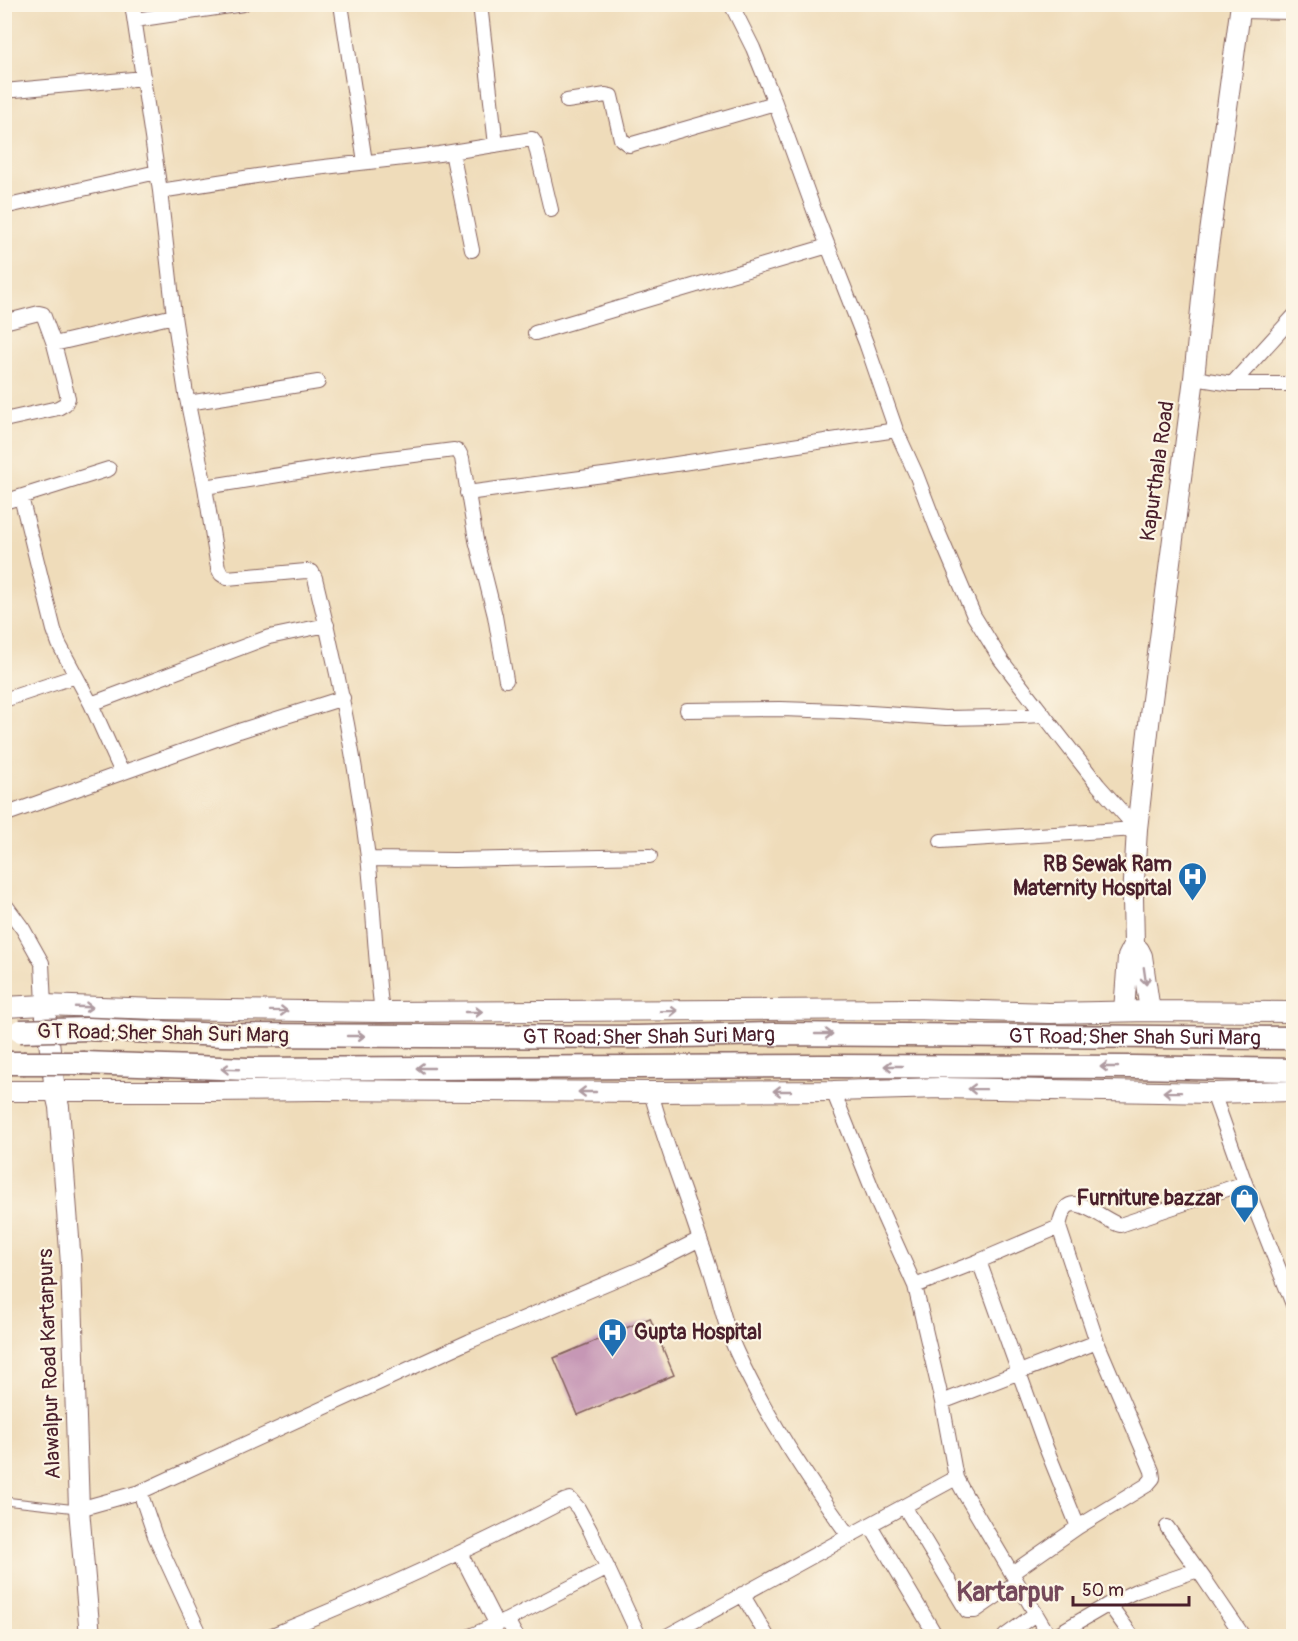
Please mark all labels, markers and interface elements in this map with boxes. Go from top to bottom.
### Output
street label: Kapurthala Road [1134,399,1181,543]
place label: RB Sewak Ram Maternity Hospital [1013,851,1172,902]
hospital icon: RB Sewak Ram Maternity Hospital [1177,860,1209,902]
one-way arrow [1140,966,1151,986]
one-way arrow [73,1001,93,1012]
one-way arrow [268,1005,288,1017]
one-way arrow [658,1005,678,1017]
one-way arrow [463,1006,483,1018]
street label: GT Road;Sher Shah Suri Marg [37,1018,289,1049]
street label: GT Road;Sher Shah Suri Marg [523,1021,775,1051]
street label: GT Road;Sher Shah Suri Marg [1009,1023,1261,1052]
one-way arrow [813,1028,833,1040]
one-way arrow [346,1030,366,1042]
one-way arrow [884,1060,904,1072]
one-way arrow [1100,1061,1120,1073]
one-way arrow [416,1062,436,1074]
one-way arrow [221,1063,241,1074]
one-way arrow [968,1083,988,1095]
one-way arrow [773,1085,793,1097]
one-way arrow [578,1086,598,1098]
one-way arrow [1163,1087,1183,1098]
shop icon: Furniture bazzar [1228,1182,1260,1224]
place label: Furniture bazzar [1076,1185,1223,1212]
street label: Alawalpur Road Kartarpurs [32,1248,67,1480]
hospital icon: Gupta Hospital [597,1316,629,1358]
place label: Gupta Hospital [634,1319,762,1346]
scale bar [1073,1569,1188,1607]
district label: Kartarpur [956,1576,1064,1609]
text: 50 m [1082,1579,1124,1602]

